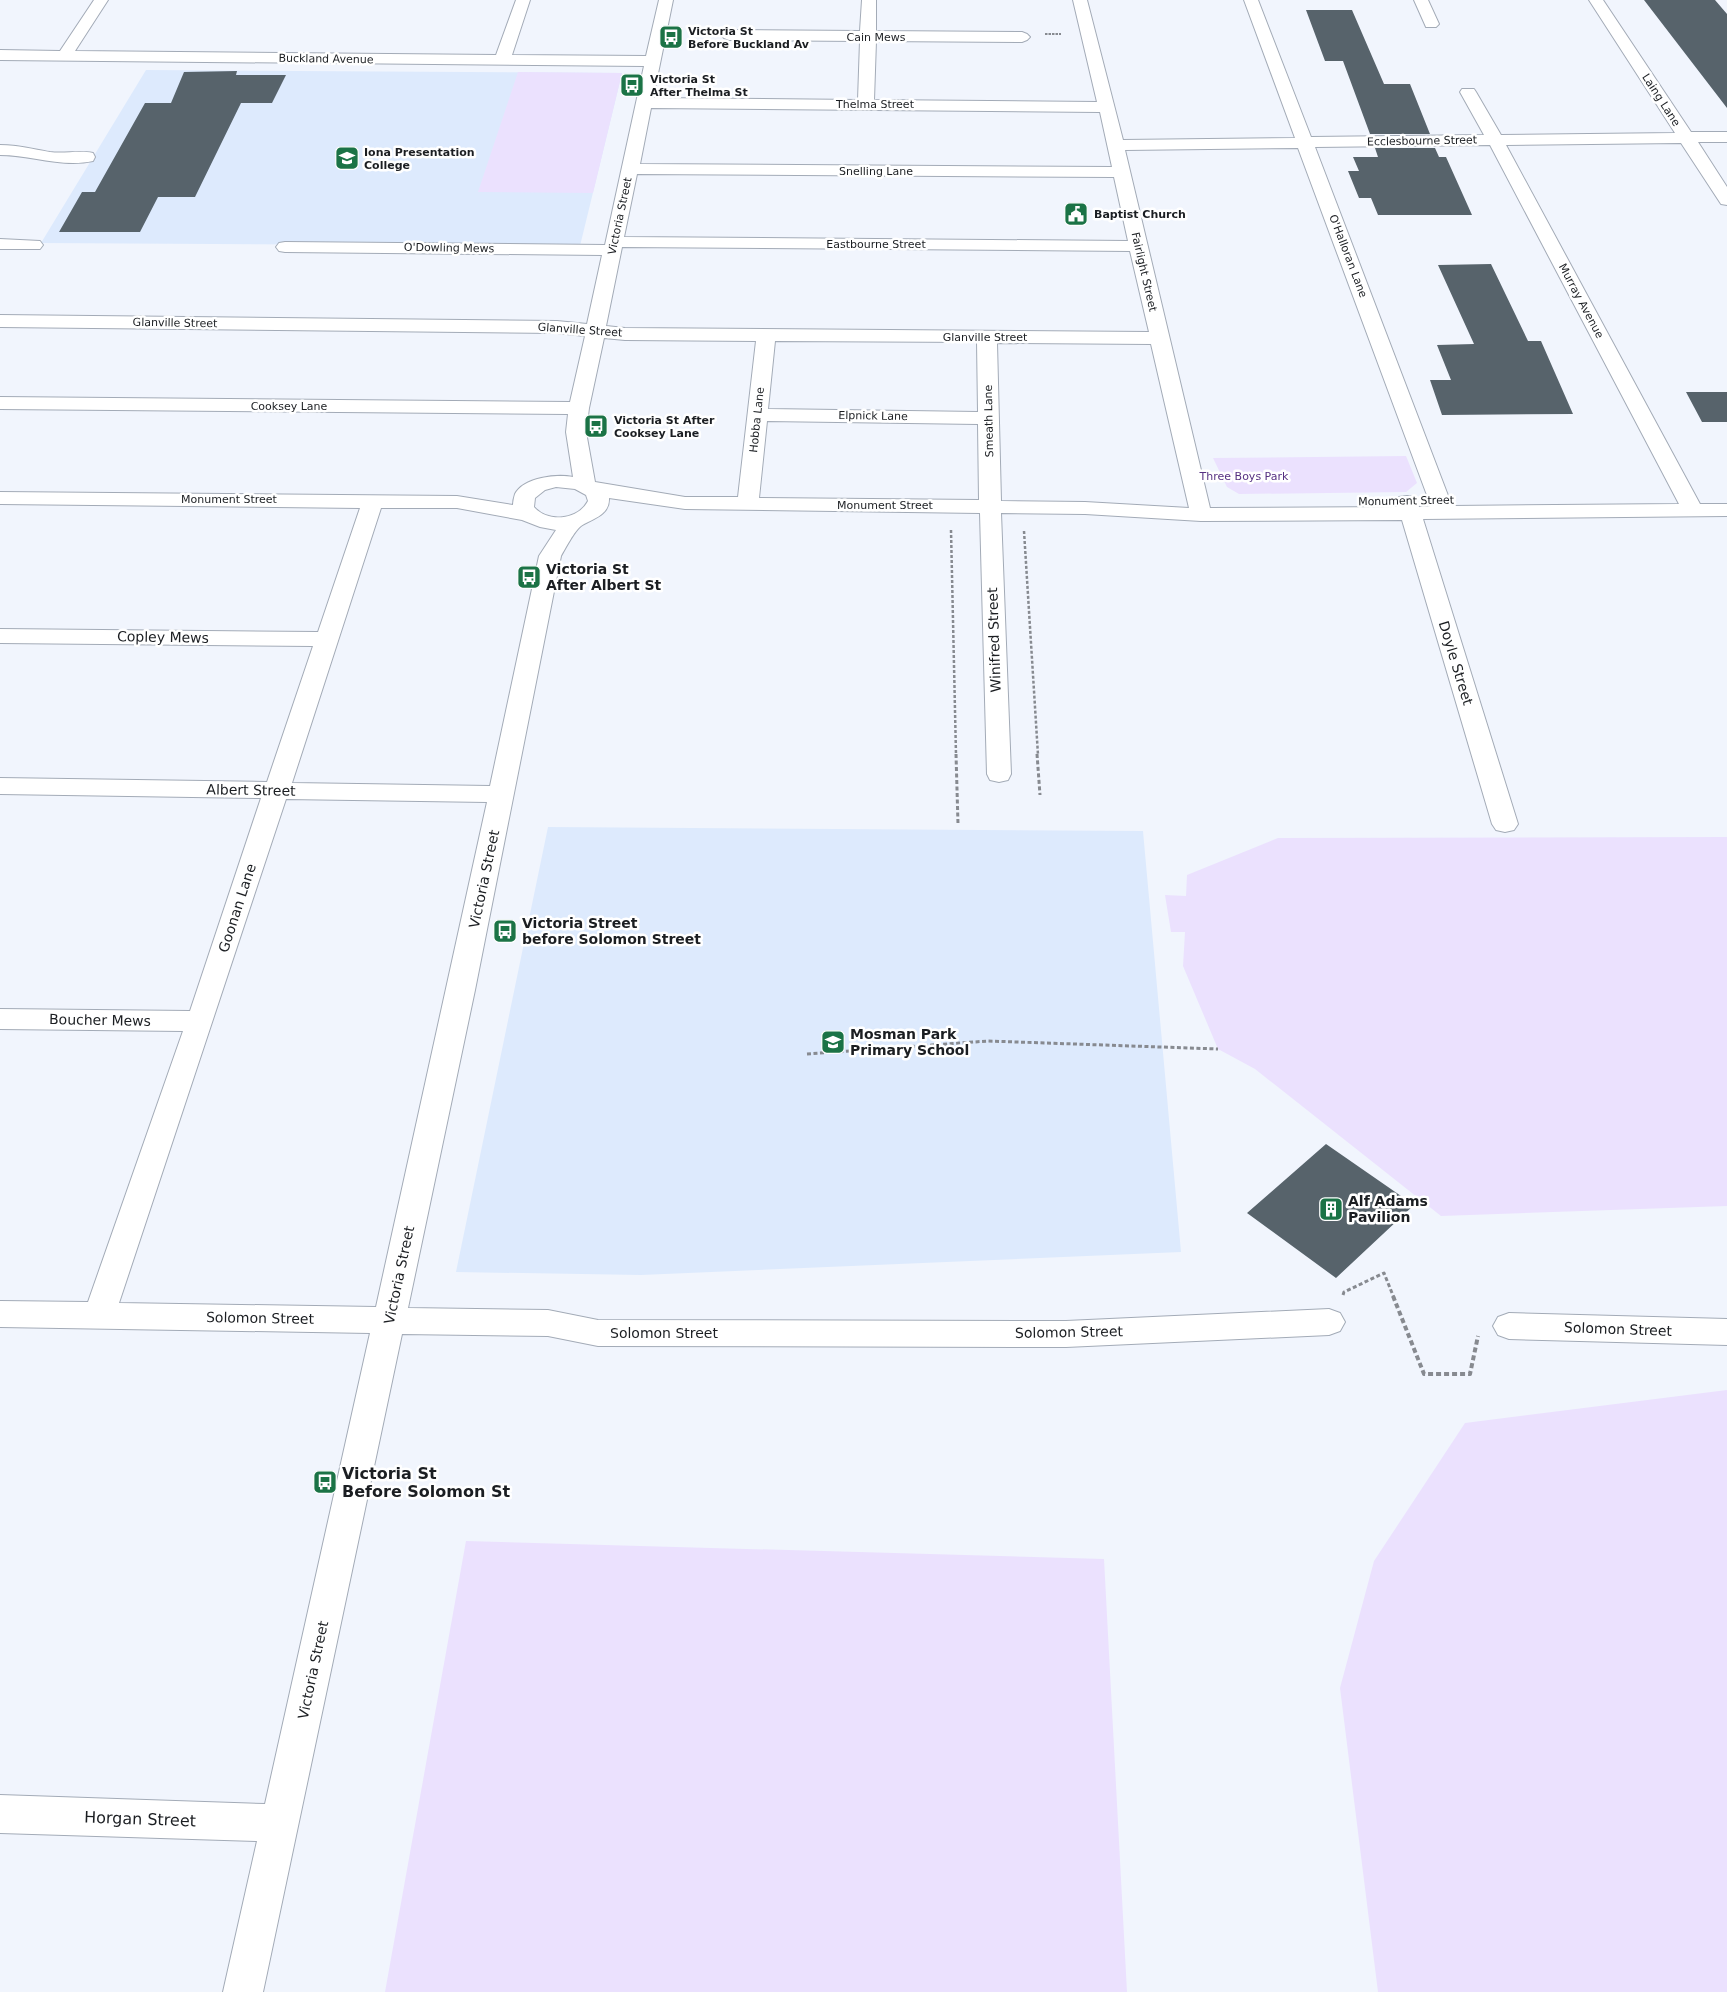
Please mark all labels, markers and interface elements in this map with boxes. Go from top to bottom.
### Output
bus stop icon: Victoria St Before Buckland Av [658,24,684,50]
place label: Victoria St Before Buckland Av [688,25,810,51]
street label: Cain Mews [847,31,906,44]
street label: Buckland Avenue [278,52,374,66]
street label: Laing Lane [1639,71,1683,129]
bus stop icon: Victoria St After Thelma St [619,72,645,98]
place label: Victoria St After Thelma St [650,73,748,99]
street label: Thelma Street [835,98,915,111]
street label: Ecclesbourne Street [1367,134,1478,148]
school or university icon: Iona Presentation College [334,145,360,171]
place label: Iona Presentation College [364,146,475,172]
street label: Snelling Lane [839,165,913,178]
street label: Victoria Street [605,176,635,256]
public building icon: Baptist Church [1063,201,1089,227]
place label: Baptist Church [1094,208,1186,221]
street label: O'Halloran Lane [1326,213,1370,300]
street label: Fairlight Street [1129,231,1160,314]
street label: Eastbourne Street [826,238,926,251]
street label: O'Dowling Mews [404,241,495,255]
street label: Murray Avenue [1556,261,1606,341]
street label: Glanville Street [133,316,218,330]
street label: Glanville Street [537,321,623,339]
street label: Glanville Street [943,331,1028,344]
street label: Smeath Lane [982,384,996,457]
street label: Hobba Lane [747,386,767,453]
street label: Cooksey Lane [251,400,328,413]
street label: Elpnick Lane [838,409,908,423]
bus stop icon: Victoria St After Cooksey Lane [583,413,609,439]
place label: Victoria St After Cooksey Lane [614,414,715,440]
park label: Three Boys Park [1199,470,1289,483]
street label: Monument Street [181,493,278,506]
street label: Monument Street [1358,494,1455,508]
street label: Monument Street [837,499,934,512]
place label: Victoria St After Albert St [546,561,662,593]
bus stop icon: Victoria St After Albert St [516,564,542,590]
street label: Winifred Street [984,587,1004,693]
street label: Doyle Street [1436,619,1477,707]
street label: Copley Mews [117,628,209,646]
street label: Albert Street [206,781,296,799]
street label: Victoria Street [466,828,502,930]
street label: Goonan Lane [215,861,259,955]
place label: Victoria Street before Solomon Street [522,915,701,947]
bus stop icon: Victoria Street before Solomon Street [492,918,518,944]
street label: Boucher Mews [49,1011,151,1029]
place label: Mosman Park Primary School [850,1026,969,1058]
school or university icon: Mosman Park Primary School [820,1029,846,1055]
place label: Alf Adams Pavilion [1348,1193,1428,1225]
building icon: Alf Adams Pavilion [1318,1196,1344,1222]
street label: Victoria Street [381,1224,417,1326]
street label: Solomon Street [206,1309,315,1327]
street label: Solomon Street [1564,1319,1673,1339]
street label: Solomon Street [1015,1323,1124,1341]
street label: Solomon Street [610,1325,718,1341]
place label: Victoria St Before Solomon St [342,1464,510,1501]
bus stop icon: Victoria St Before Solomon St [312,1469,338,1495]
street label: Victoria Street [295,1619,331,1721]
street label: Horgan Street [84,1808,196,1830]

